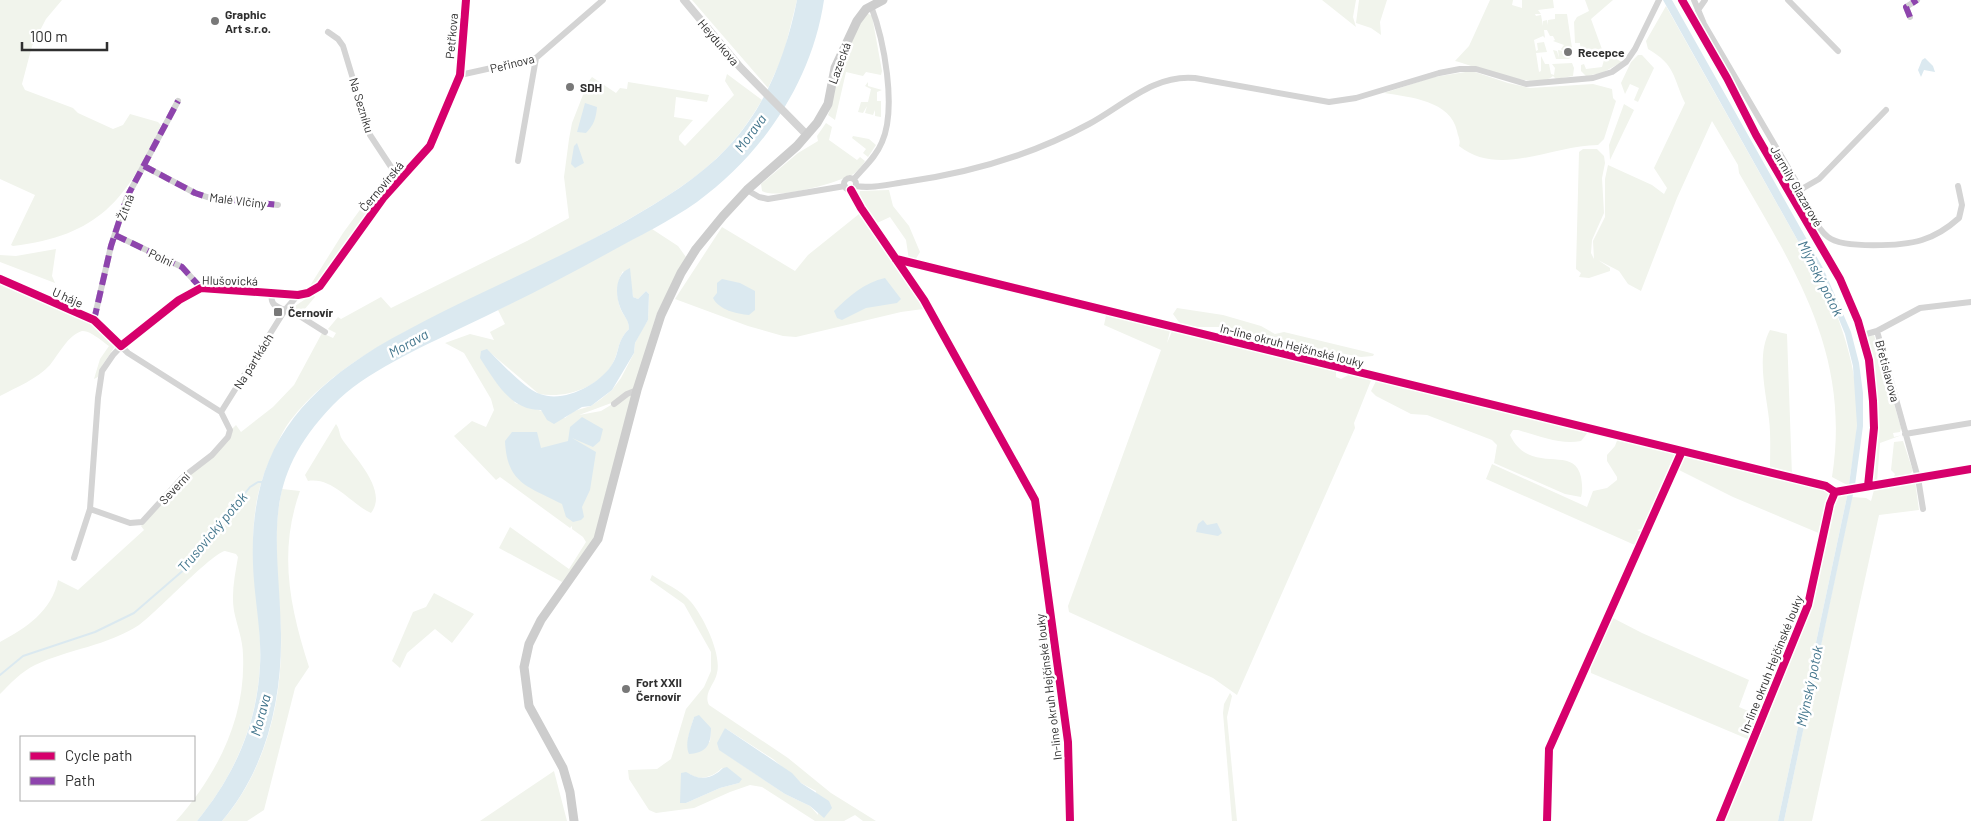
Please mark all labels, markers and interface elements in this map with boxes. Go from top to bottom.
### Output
place label: Graphic Art s.r.o. [225,7,271,35]
street label: Petřkova [442,13,460,59]
marker: Graphic Art s.r.o. [209,15,221,27]
street label: Heydukova [696,16,742,68]
scale bar [22,20,108,52]
text: 100 m [30,27,68,45]
street label: Lazecká [825,40,853,86]
place label: Recepce [1578,45,1625,59]
marker: Recepce [1562,46,1574,58]
street label: Peřinova [488,51,536,75]
street label: Na Sezníku [347,76,377,134]
place label: SDH [580,80,602,94]
marker: SDH [564,81,576,93]
water label: Morava [731,111,769,155]
street label: Jarmily Glazarové [1768,143,1826,229]
street label: Černovírská [356,158,406,214]
street label: Malé Vlčiny [209,190,268,210]
street label: Žitná [114,192,136,222]
water label: Mlýnský potok [1795,237,1847,319]
street label: Polní [147,245,176,269]
street label: Hlušovická [202,273,258,287]
street label: U háje [50,284,86,310]
place label: Černovír [288,305,333,319]
marker: Černovír [272,306,284,318]
street label: In-line okruh Hejčínské louky [1219,320,1366,370]
water label: Morava [385,325,431,361]
street label: Na partkách [230,331,276,391]
street label: Břetislavova [1873,338,1903,404]
street label: Severní [156,469,193,507]
water label: Trusovický potok [174,488,251,576]
street label: In-line okruh Hejčínské louky [1737,593,1805,735]
street label: In-line okruh Hejčínské louky [1032,612,1064,761]
water label: Mlýnský potok [1792,644,1826,728]
place label: Fort XXII Černovír [636,675,682,703]
marker: Fort XXII Černovír [620,683,632,695]
water label: Morava [246,692,274,738]
legend [20,736,195,801]
text: Cycle path [65,746,132,764]
text: Path [65,771,95,789]

